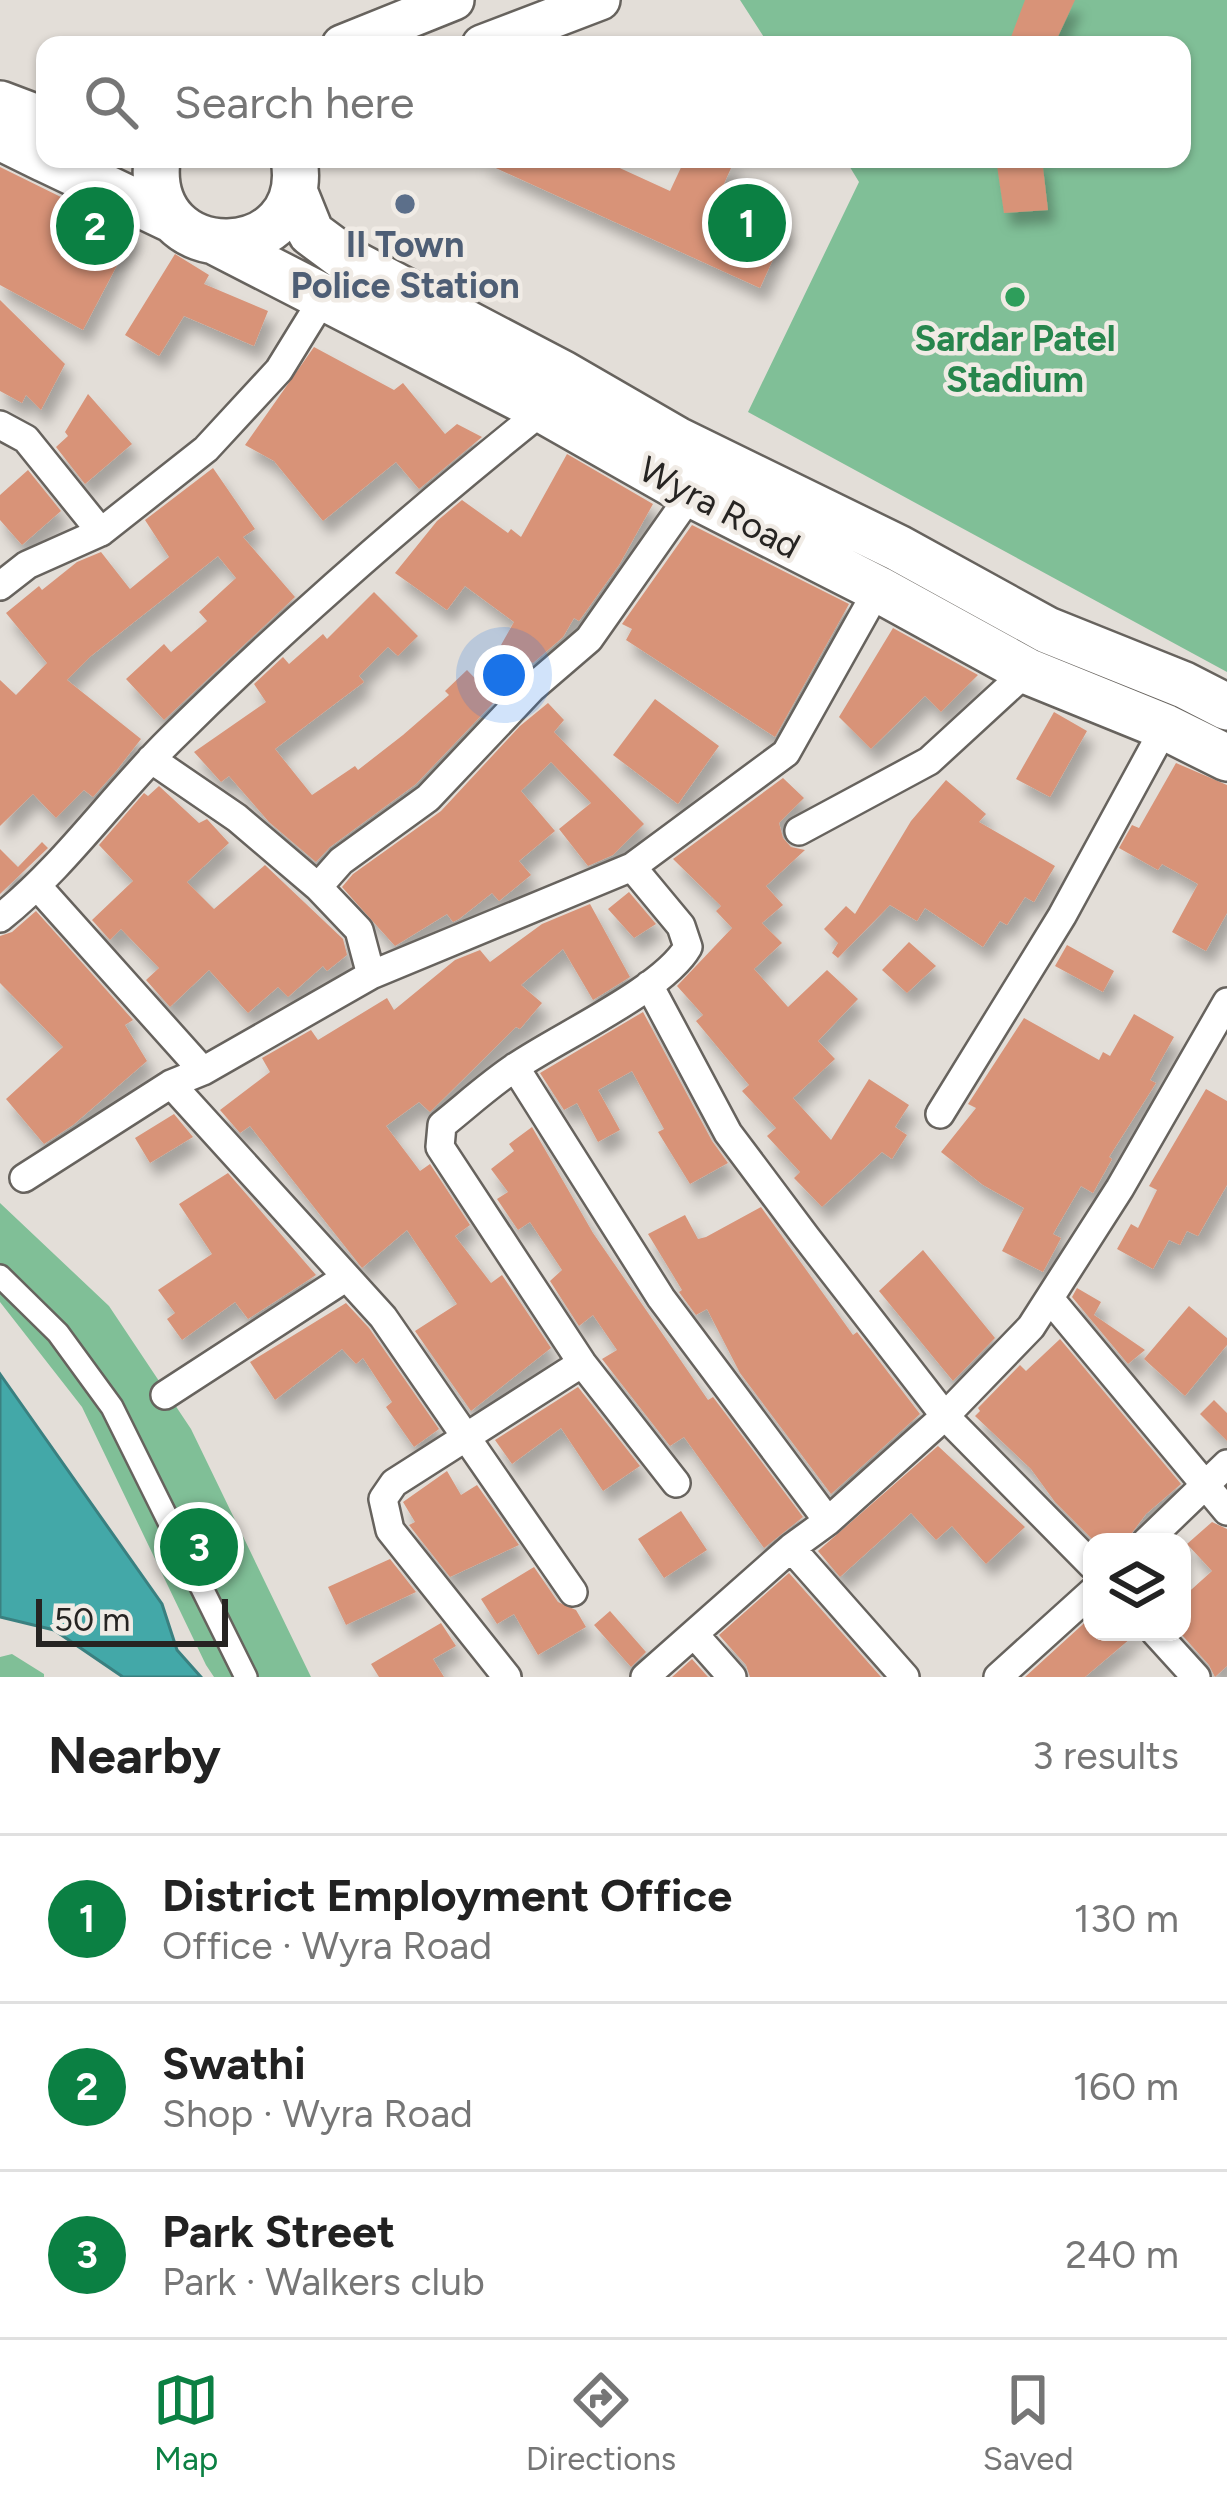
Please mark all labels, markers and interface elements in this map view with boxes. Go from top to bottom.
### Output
search box [36,36,1191,168]
icon: search [78,69,144,135]
text: Search here [174,75,414,129]
pin: 1 [708,178,786,268]
pin: 2 [56,181,134,271]
marker: II Town Police Station [392,191,418,217]
place label: II Town Police Station [290,223,520,307]
marker: Sardar Patel Stadium [1002,284,1028,310]
place label: Sardar Patel Stadium [915,317,1116,401]
street label: Wyra Road [632,447,807,568]
your location [474,645,534,705]
pin: 3 [160,1502,238,1592]
map controls [1083,1533,1191,1641]
button: layers [1083,1533,1191,1641]
scale bar [36,1593,228,1646]
text: 50 m [54,1600,130,1639]
text: Nearby [48,1725,221,1786]
text: 3 results [1032,1732,1179,1779]
text: District Employment Office [162,1868,732,1922]
text: 1 [79,1895,95,1942]
text: 130 m [1074,1895,1179,1942]
text: Office · Wyra Road [162,1922,492,1969]
text: Swathi [162,2036,306,2090]
text: 2 [76,2063,98,2110]
text: 160 m [1073,2063,1179,2110]
text: Shop · Wyra Road [162,2090,473,2137]
text: Park Street [162,2204,395,2258]
text: 3 [76,2231,98,2278]
text: 240 m [1065,2231,1179,2278]
text: Park · Walkers club [162,2258,485,2305]
tab: Map [153,2367,219,2478]
tab: Directions [526,2367,676,2478]
tab: Saved [983,2367,1074,2478]

